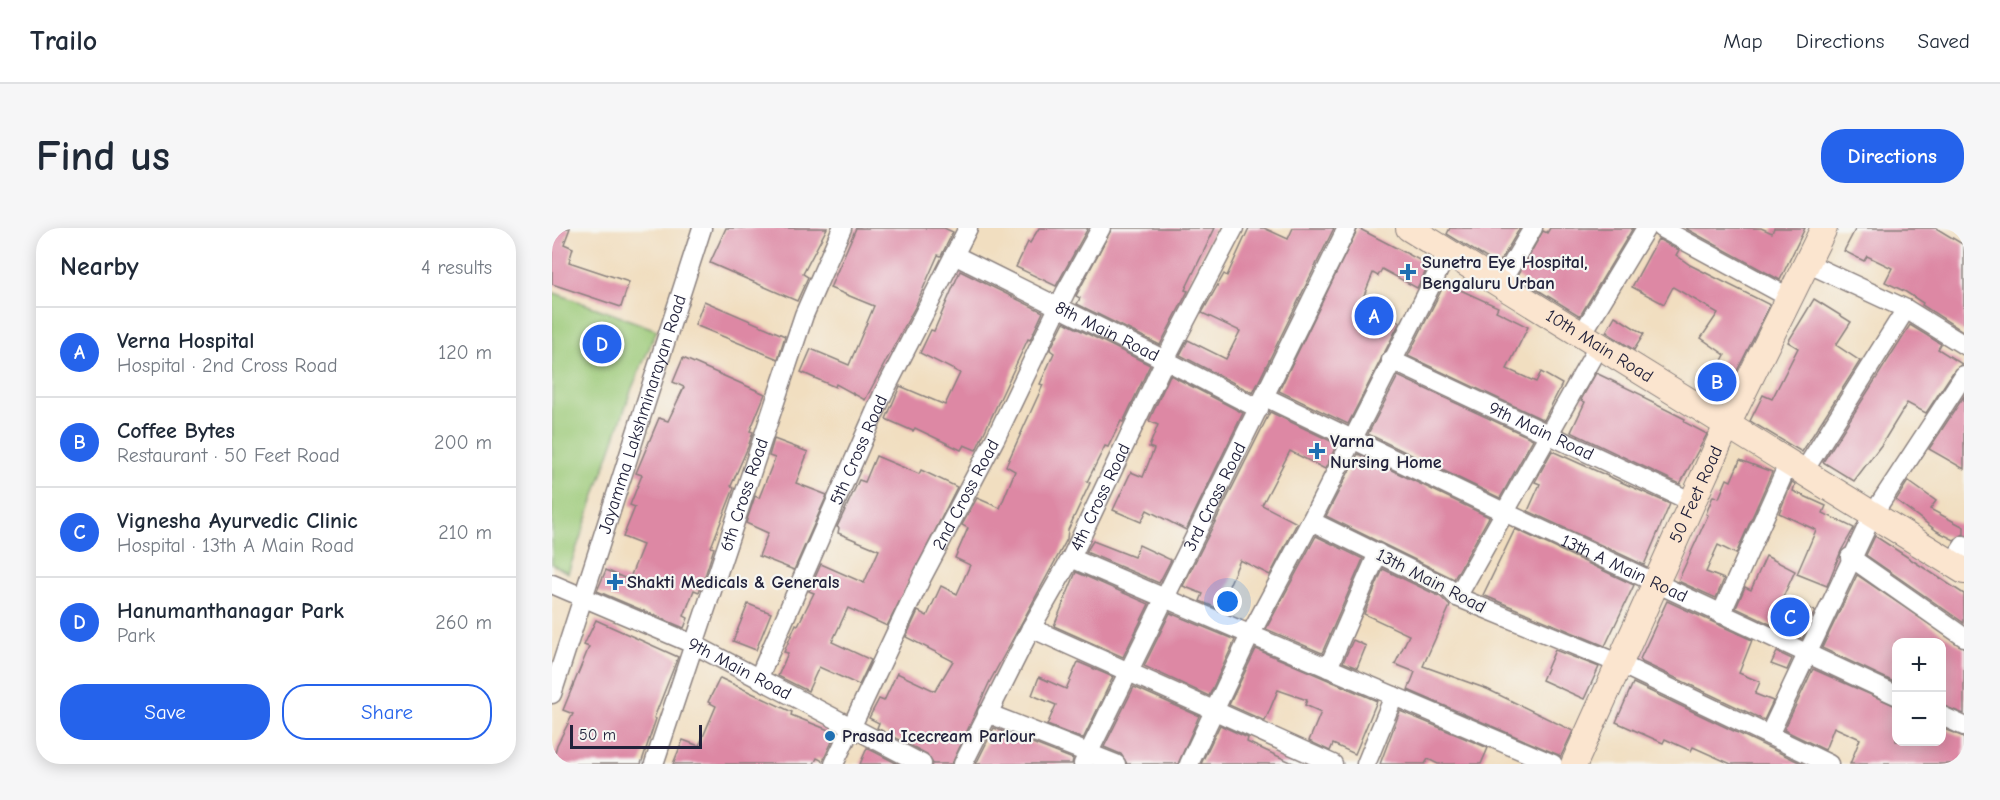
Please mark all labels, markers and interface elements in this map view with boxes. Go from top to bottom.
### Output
text: Trailo [30,25,97,57]
text: Map [1723,29,1763,53]
text: Directions [1796,29,1885,53]
text: Saved [1918,29,1970,53]
button: Directions [1821,129,1964,183]
text: Find us [36,132,170,181]
text: Nearby [60,252,139,282]
place label: Sunetra Eye Hospital, Bengaluru Urban [1422,252,1588,294]
text: 4 results [421,256,492,279]
marker: Sunetra Eye Hospital, Bengaluru Urban [1399,263,1417,281]
street label: Jayamma Lakshminarayan Road [594,292,690,536]
pin: A [1354,294,1394,338]
street label: 8th Main Road [1052,297,1163,366]
street label: 10th Main Road [1542,305,1657,387]
pin: D [583,322,622,366]
text: Verna Hospital [117,328,254,354]
text: A [74,341,85,364]
text: 120 m [438,341,492,364]
text: Hospital · 2nd Cross Road [117,354,338,377]
pin: B [1698,360,1736,404]
street label: 5th Cross Road [825,392,892,508]
street label: 9th Main Road [1485,397,1597,465]
text: Coffee Bytes [117,418,235,444]
text: B [73,431,86,454]
text: 200 m [434,431,492,454]
place label: Varna Nursing Home [1330,431,1442,473]
street label: 6th Cross Road [715,435,773,554]
street label: 2nd Cross Road [928,436,1003,553]
street label: 3rd Cross Road [1179,439,1250,554]
street label: 4th Cross Road [1065,440,1134,554]
marker: Varna Nursing Home [1308,442,1326,460]
street label: 50 Feet Road [1665,442,1727,546]
text: Restaurant · 50 Feet Road [117,444,340,467]
text: Vignesha Ayurvedic Clinic [117,508,358,534]
text: C [73,521,86,544]
text: 210 m [438,521,492,544]
street label: 13th A Main Road [1558,530,1691,607]
text: Hospital · 13th A Main Road [117,534,354,557]
street label: 13th Main Road [1373,544,1489,618]
place label: Shakti Medicals & Generals [627,572,840,593]
marker: Shakti Medicals & Generals [608,575,622,589]
your location [1213,587,1242,616]
pin: C [1770,594,1810,640]
text: Hanumanthanagar Park [117,598,344,624]
text: D [73,611,86,634]
text: 260 m [435,611,492,634]
text: Park [117,624,155,647]
street label: 9th Main Road [684,633,795,704]
map controls [1892,638,1946,746]
button: + [1892,638,1946,692]
button: Save [60,684,270,740]
button: Share [282,684,492,740]
button: − [1892,692,1946,746]
scale bar [570,722,702,750]
text: 50 m [579,726,616,744]
place label: Prasad Icecream Parlour [842,726,1036,747]
marker: Prasad Icecream Parlour [823,729,837,743]

